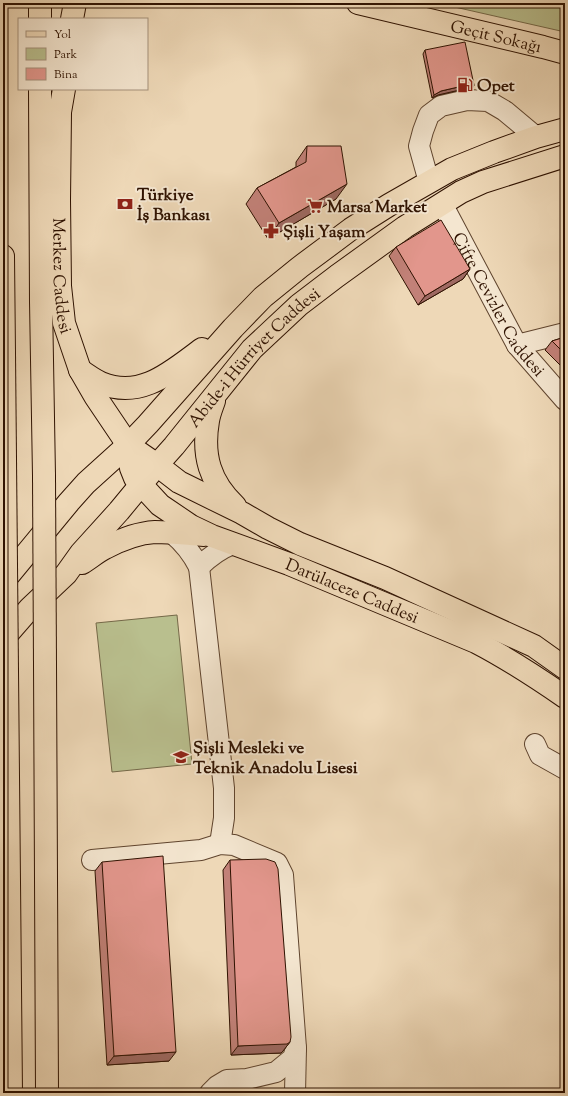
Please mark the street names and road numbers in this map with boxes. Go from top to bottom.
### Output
street label: Geçit Sokağı [448,15,544,60]
street label: Merkez Caddesi [45,218,77,338]
street label: Çifte Cevizler Caddesi [445,229,550,383]
street label: Abide-i Hürriyet Caddesi [183,283,326,433]
street label: Darülaceze Caddesi [281,554,422,631]

